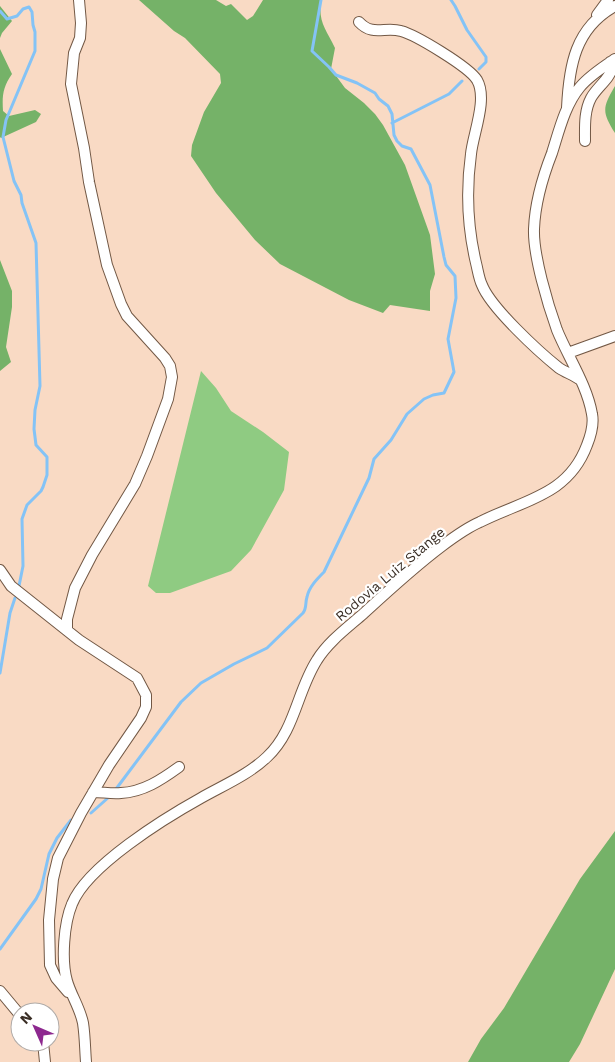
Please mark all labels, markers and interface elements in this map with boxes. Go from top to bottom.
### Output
street label: Rodovia Luiz Stange [332,524,448,624]
north arrow [10,1002,60,1052]
text: N [16,1008,35,1027]

